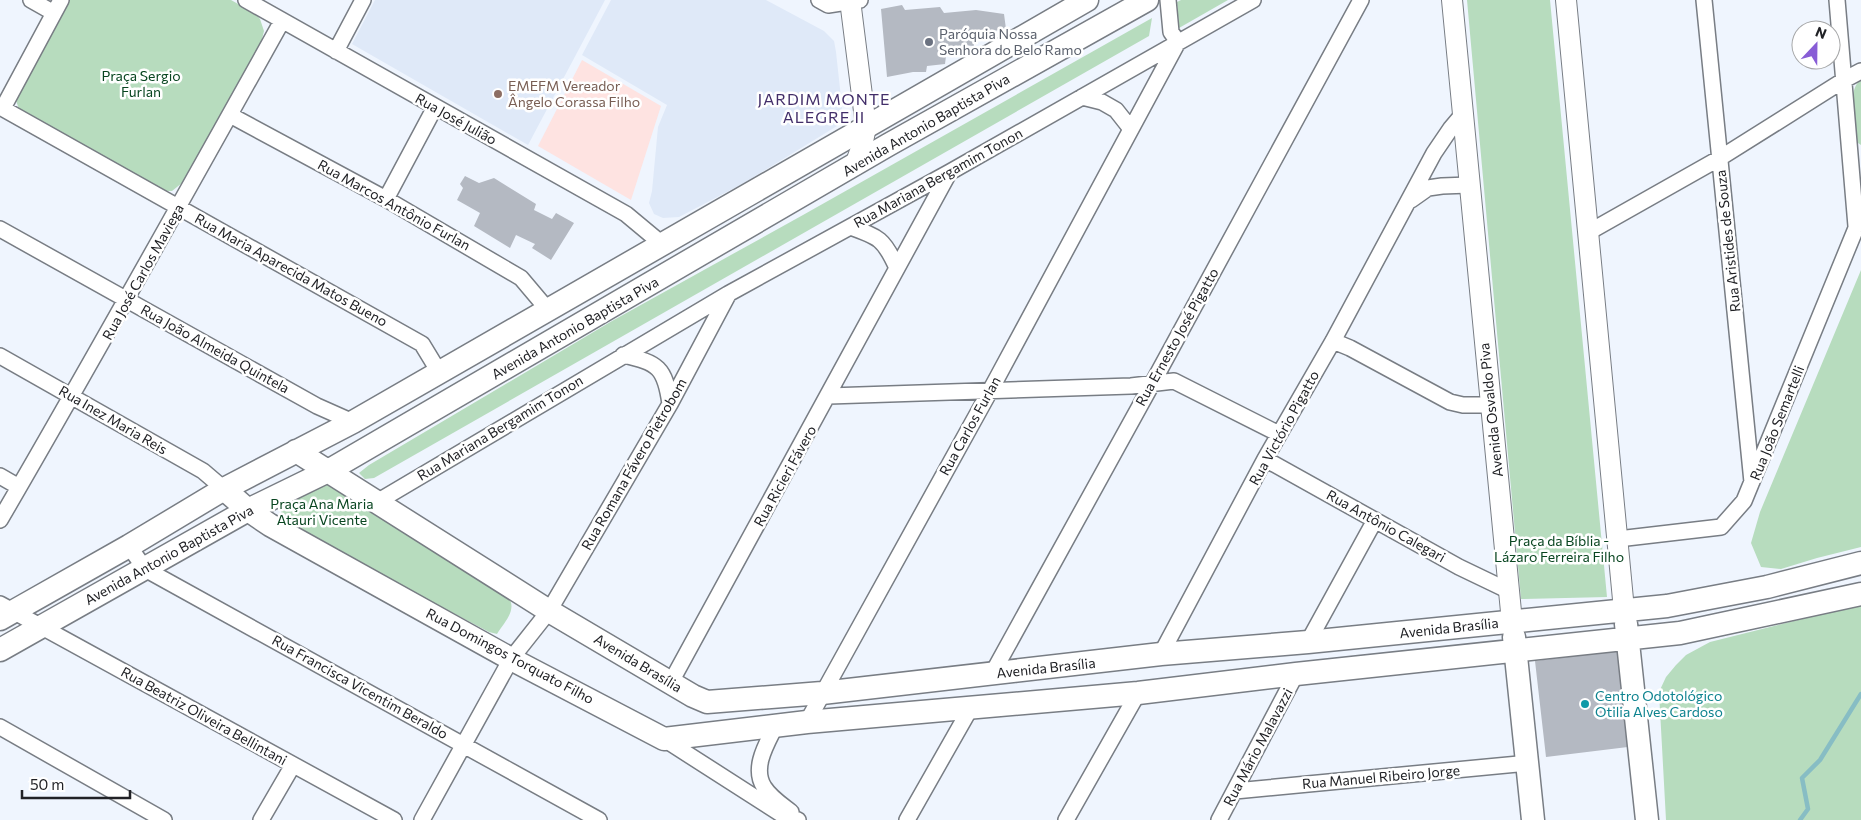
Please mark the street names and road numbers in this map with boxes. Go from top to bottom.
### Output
street label: Avenida Antonio Baptista Piva [839,70,1012,179]
street label: Rua José Julião [413,89,500,148]
street label: Rua Mariana Bergamim Tonon [850,124,1025,231]
street label: Rua Marcos Antônio Furlan [315,155,473,254]
street label: Rua Aristides de Souza [1712,169,1743,313]
street label: Rua José Carlos Maviega [98,201,187,343]
street label: Rua Maria Aparecida Matos Bueno [192,209,391,330]
street label: Rua Ernesto José Pigatto [1132,265,1222,409]
street label: Avenida Antonio Baptista Piva [488,273,661,382]
street label: Rua João Almeida Quintela [138,301,292,397]
street label: Avenida Osvaldo Piva [1475,342,1506,478]
street label: Rua João Semartelli [1746,363,1807,483]
street label: Rua Victório Pigatto [1245,367,1322,488]
street label: Rua Mariana Bergamim Tonon [414,371,586,484]
street label: Rua Carlos Furlan [935,373,1004,478]
street label: Rua Romana Fávero Pietrobom [577,375,690,553]
street label: Rua Inez Maria Reis [56,382,170,457]
street label: Rua Ricieri Fávero [750,422,819,529]
street label: Rua Antônio Calegari [1324,486,1449,565]
street label: Avenida Antonio Baptista Piva [81,501,256,608]
street label: Rua Domingos Torquato Filho [423,604,597,707]
street label: Avenida Brasília [1399,614,1499,641]
street label: Avenida Brasília [591,630,685,695]
street label: Rua Francisca Vicentim Beraldo [269,631,451,742]
street label: Avenida Brasília [996,654,1096,681]
street label: Rua Beatriz Oliveira Bellintani [118,663,290,768]
street label: Rua Mário Malavazzi [1219,685,1296,809]
street label: Rua Manuel Ribeiro Jorge [1301,761,1461,792]

